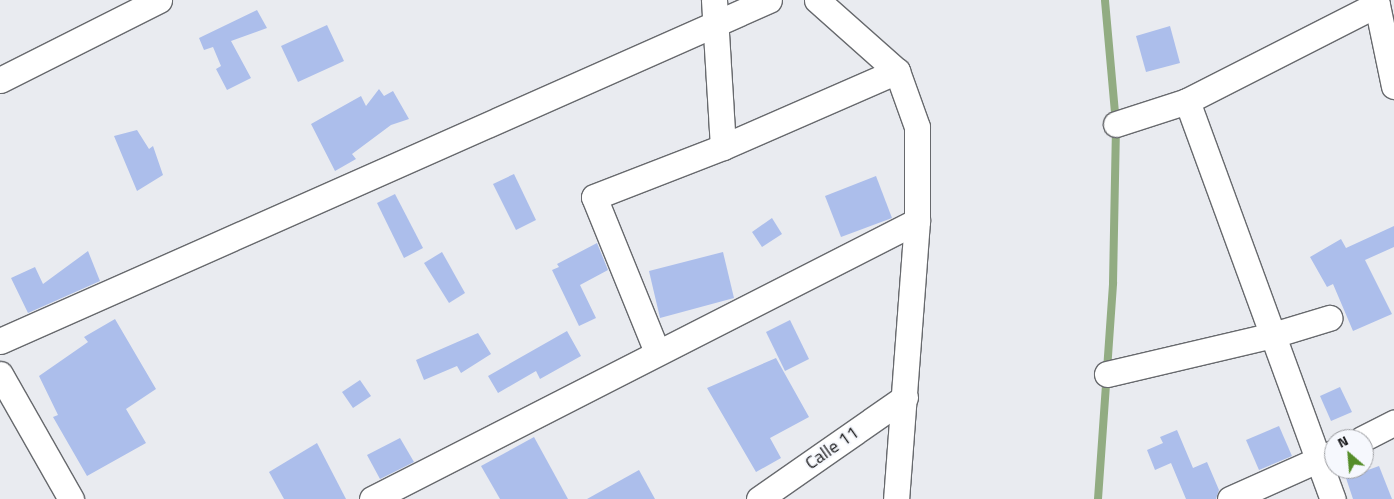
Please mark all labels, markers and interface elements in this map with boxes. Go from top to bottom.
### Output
street label: Calle 11 [801,422,863,474]
north arrow [1324,429,1374,479]
text: N [1333,430,1351,453]

